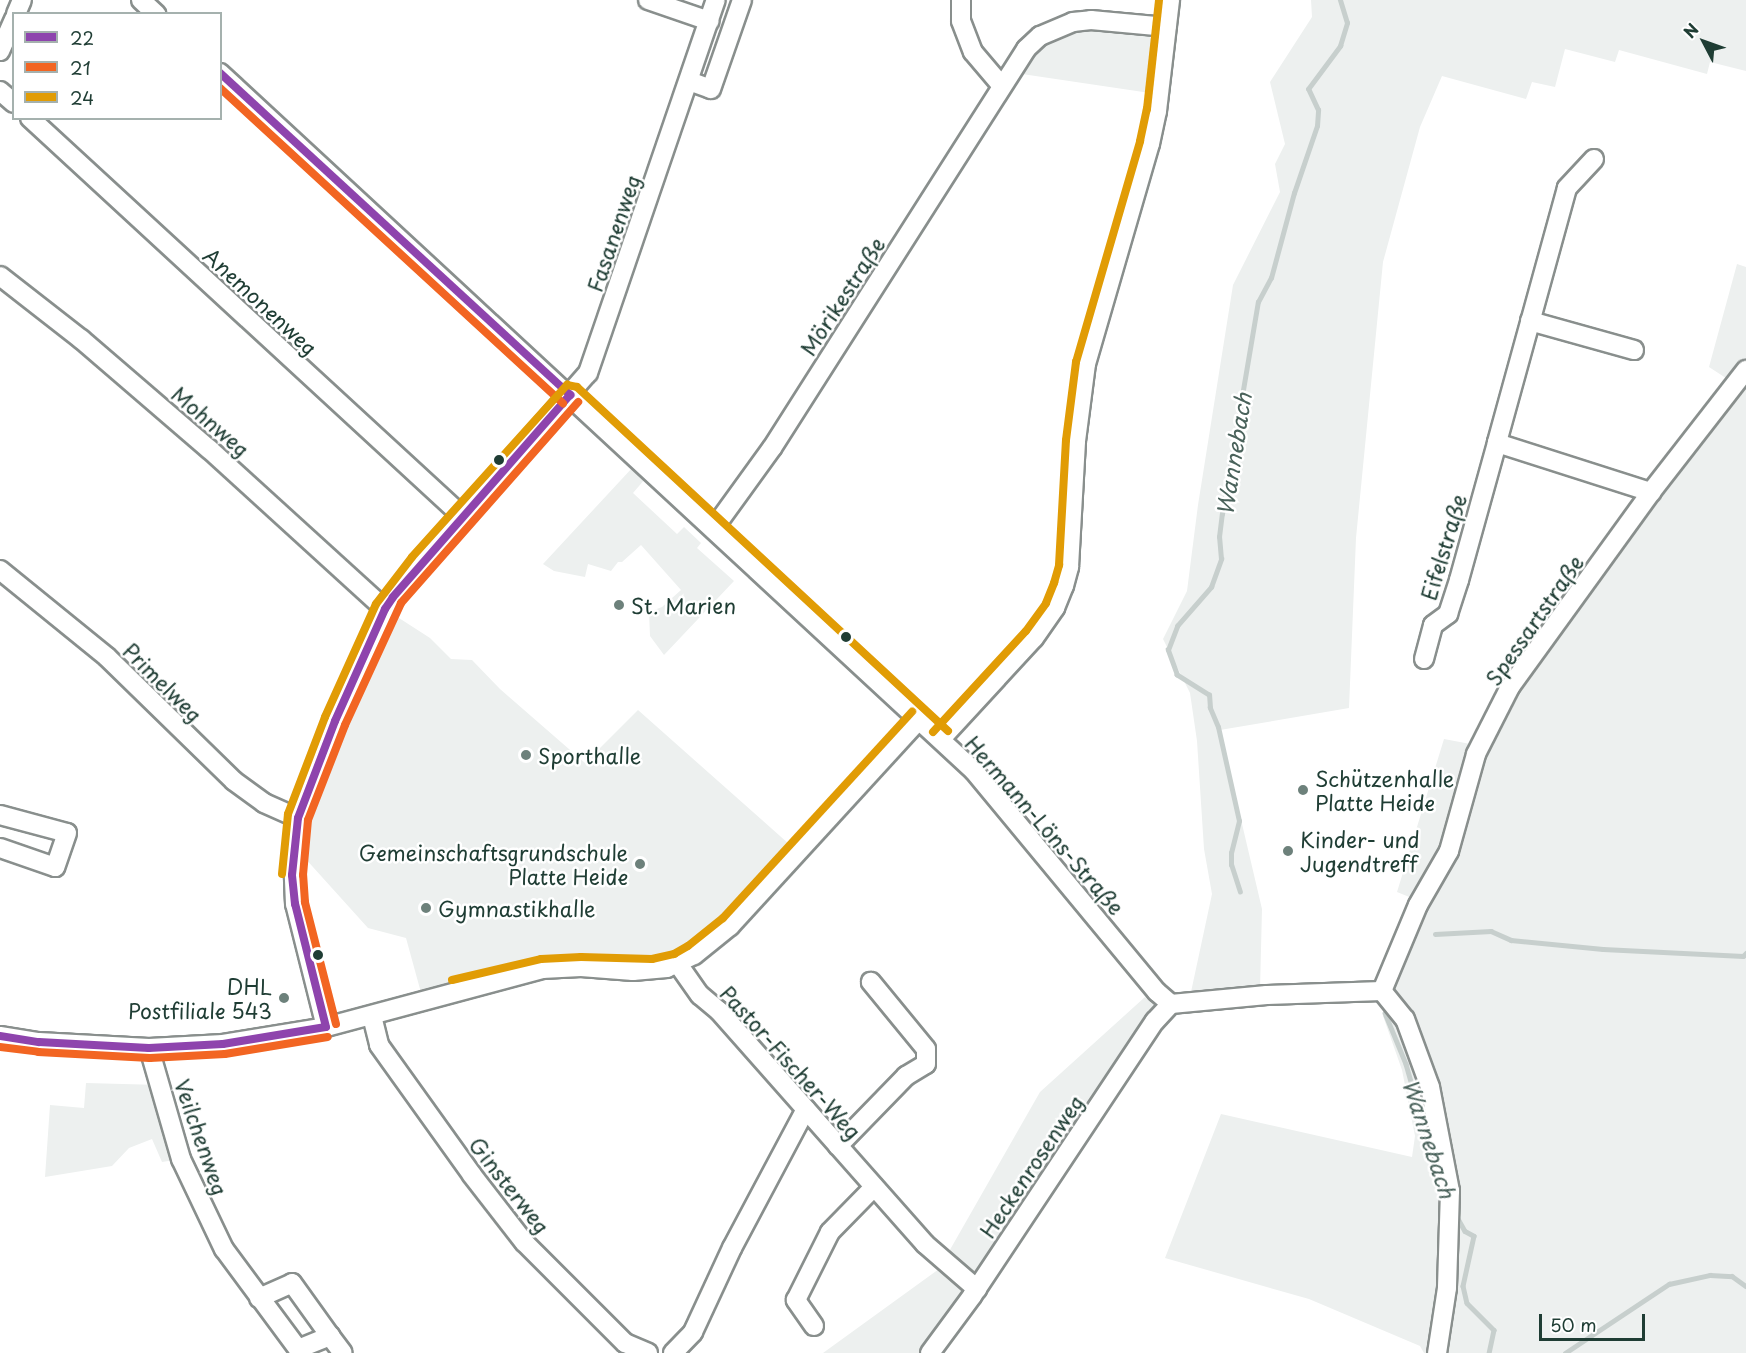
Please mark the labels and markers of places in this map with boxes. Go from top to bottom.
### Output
unlabelled marker [493,454,505,466]
place label: St. Marien [631,592,736,618]
marker: St. Marien [612,598,626,612]
unlabelled marker [840,631,852,643]
place label: Sporthalle [538,742,641,768]
marker: Sporthalle [519,748,533,762]
place label: Schützenhalle Platte Heide [1315,765,1454,815]
marker: Schützenhalle Platte Heide [1296,783,1310,797]
place label: Kinder- und Jugendtreff [1300,826,1420,876]
place label: Gemeinschaftsgrundschule Platte Heide [359,839,628,889]
marker: Kinder- und Jugendtreff [1281,844,1295,858]
marker: Gemeinschaftsgrundschule Platte Heide [633,857,647,871]
place label: Gymnastikhalle [438,895,595,921]
marker: Gymnastikhalle [419,901,433,915]
unlabelled marker [312,949,324,961]
place label: DHL Postfiliale 543 [126,973,272,1023]
marker: DHL Postfiliale 543 [277,991,291,1005]

